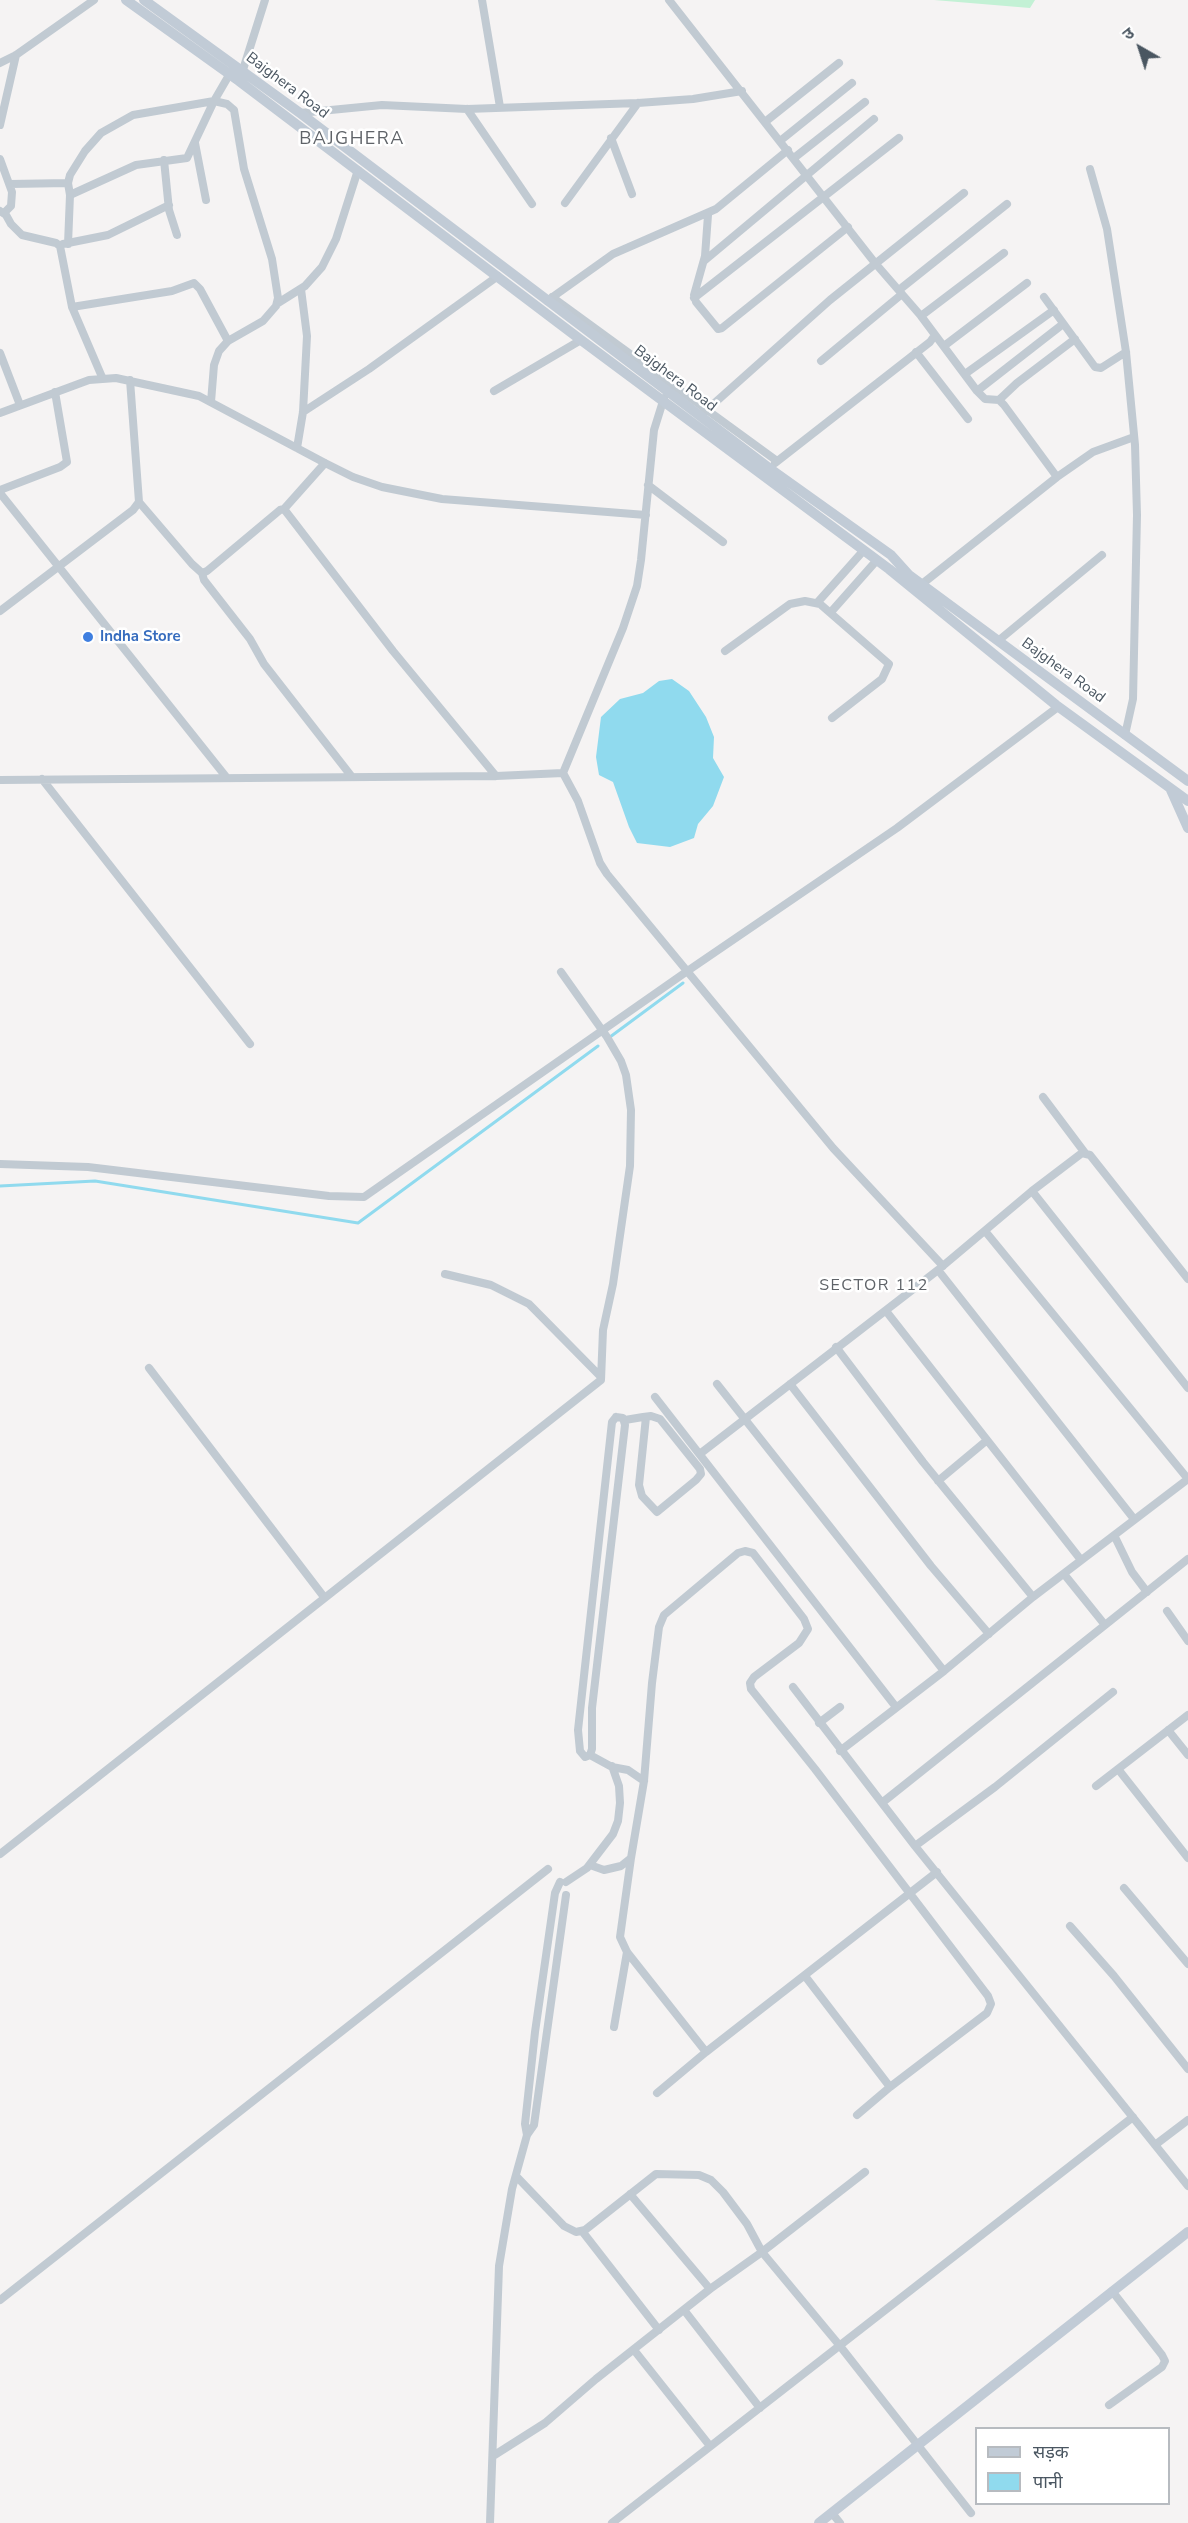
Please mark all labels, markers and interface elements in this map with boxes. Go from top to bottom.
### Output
north arrow [1110,18,1170,78]
text: उ [1118,23,1139,46]
street label: Bajghera Road [242,49,332,123]
district label: BAJGHERA [299,129,405,151]
street label: Bajghera Road [630,342,720,416]
place label: Indha Store [100,628,181,646]
marker: Indha Store [81,630,95,644]
street label: Bajghera Road [1018,635,1108,707]
district label: SECTOR 112 [819,1276,929,1296]
legend [975,2427,1170,2505]
text: सड़क [1033,2440,1069,2464]
text: पानी [1033,2470,1063,2494]

